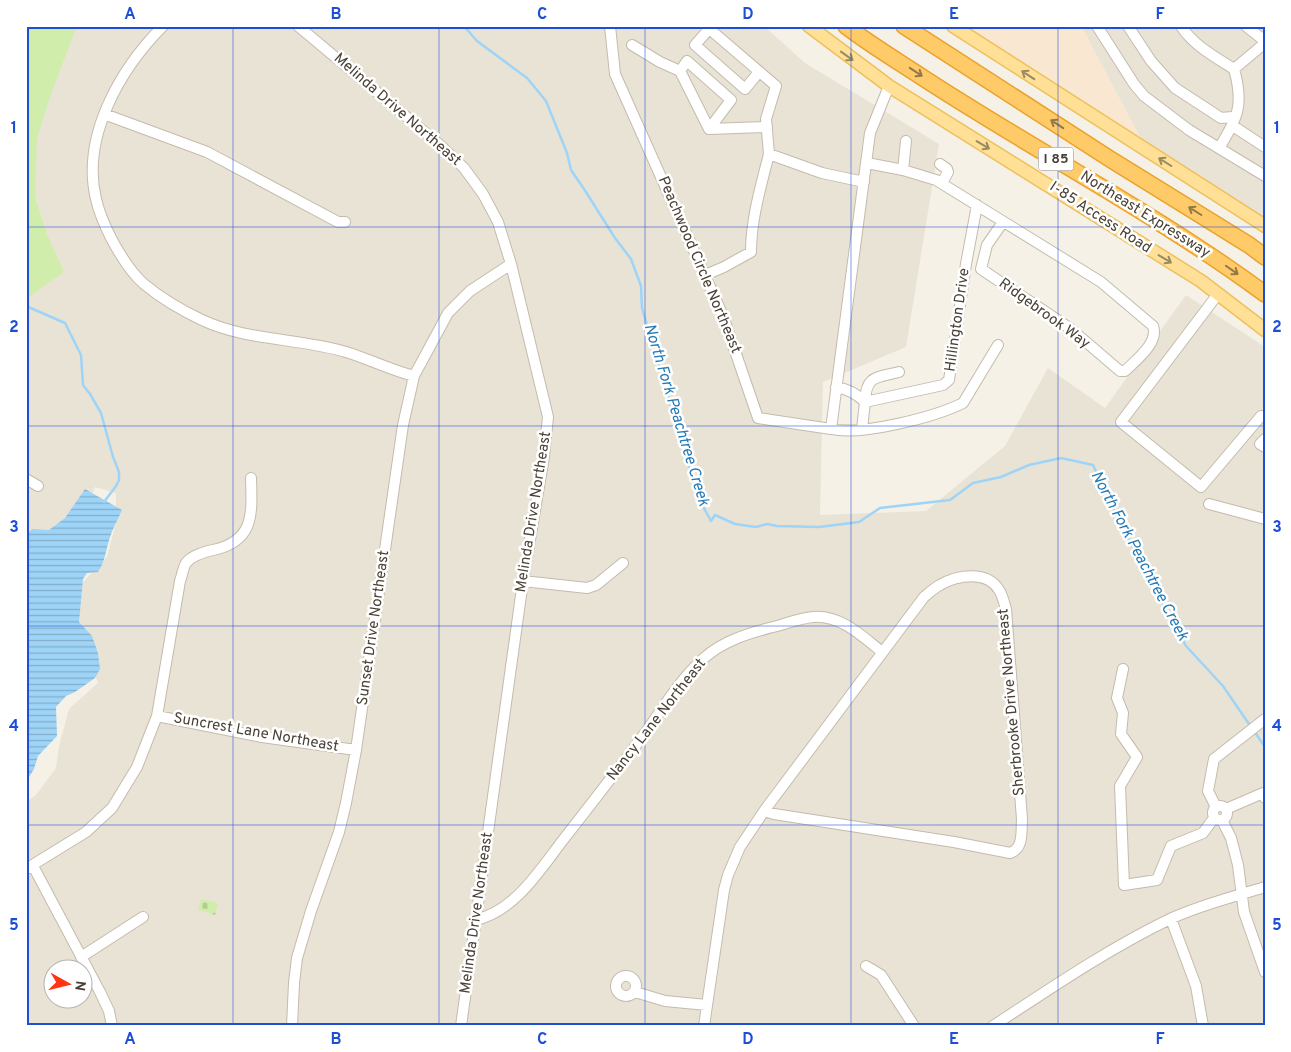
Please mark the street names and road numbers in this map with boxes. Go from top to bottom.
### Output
street label: Melinda Drive Northeast [329,49,465,171]
road number: I 85 [1038,148,1074,170]
street label: Northeast Expressway [1076,167,1214,263]
street label: Peachwood Circle Northeast [653,174,745,356]
street label: I-85 Access Road [1045,178,1155,258]
street label: Hillington Drive [941,267,975,373]
street label: Ridgebrook Way [994,274,1094,354]
street label: Melinda Drive Northeast [512,430,556,594]
street label: Sunset Drive Northeast [354,549,394,707]
street label: Sherbrooke Drive Northeast [994,607,1030,797]
street label: Nancy Lane Northeast [603,655,711,785]
street label: Suncrest Lane Northeast [172,709,340,757]
street label: Melinda Drive Northeast [456,831,498,995]

